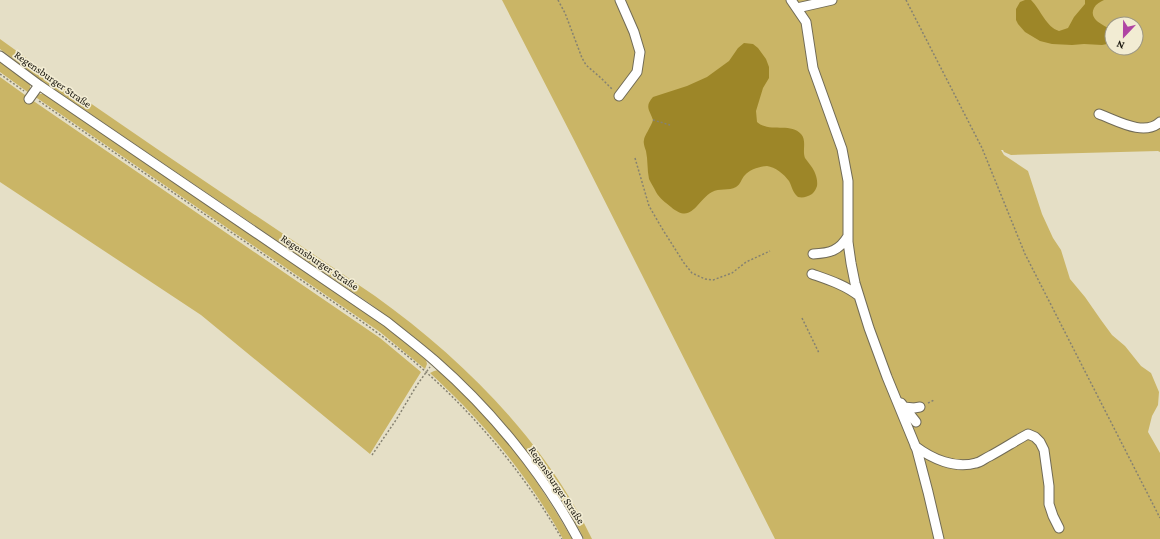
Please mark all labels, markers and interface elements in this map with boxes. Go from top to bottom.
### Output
north arrow [1104,16,1144,56]
text: N [1114,38,1126,52]
street label: Regensburger Straße [12,48,94,111]
street label: Regensburger Straße [278,232,361,293]
street label: Regensburger Straße [526,444,587,527]

